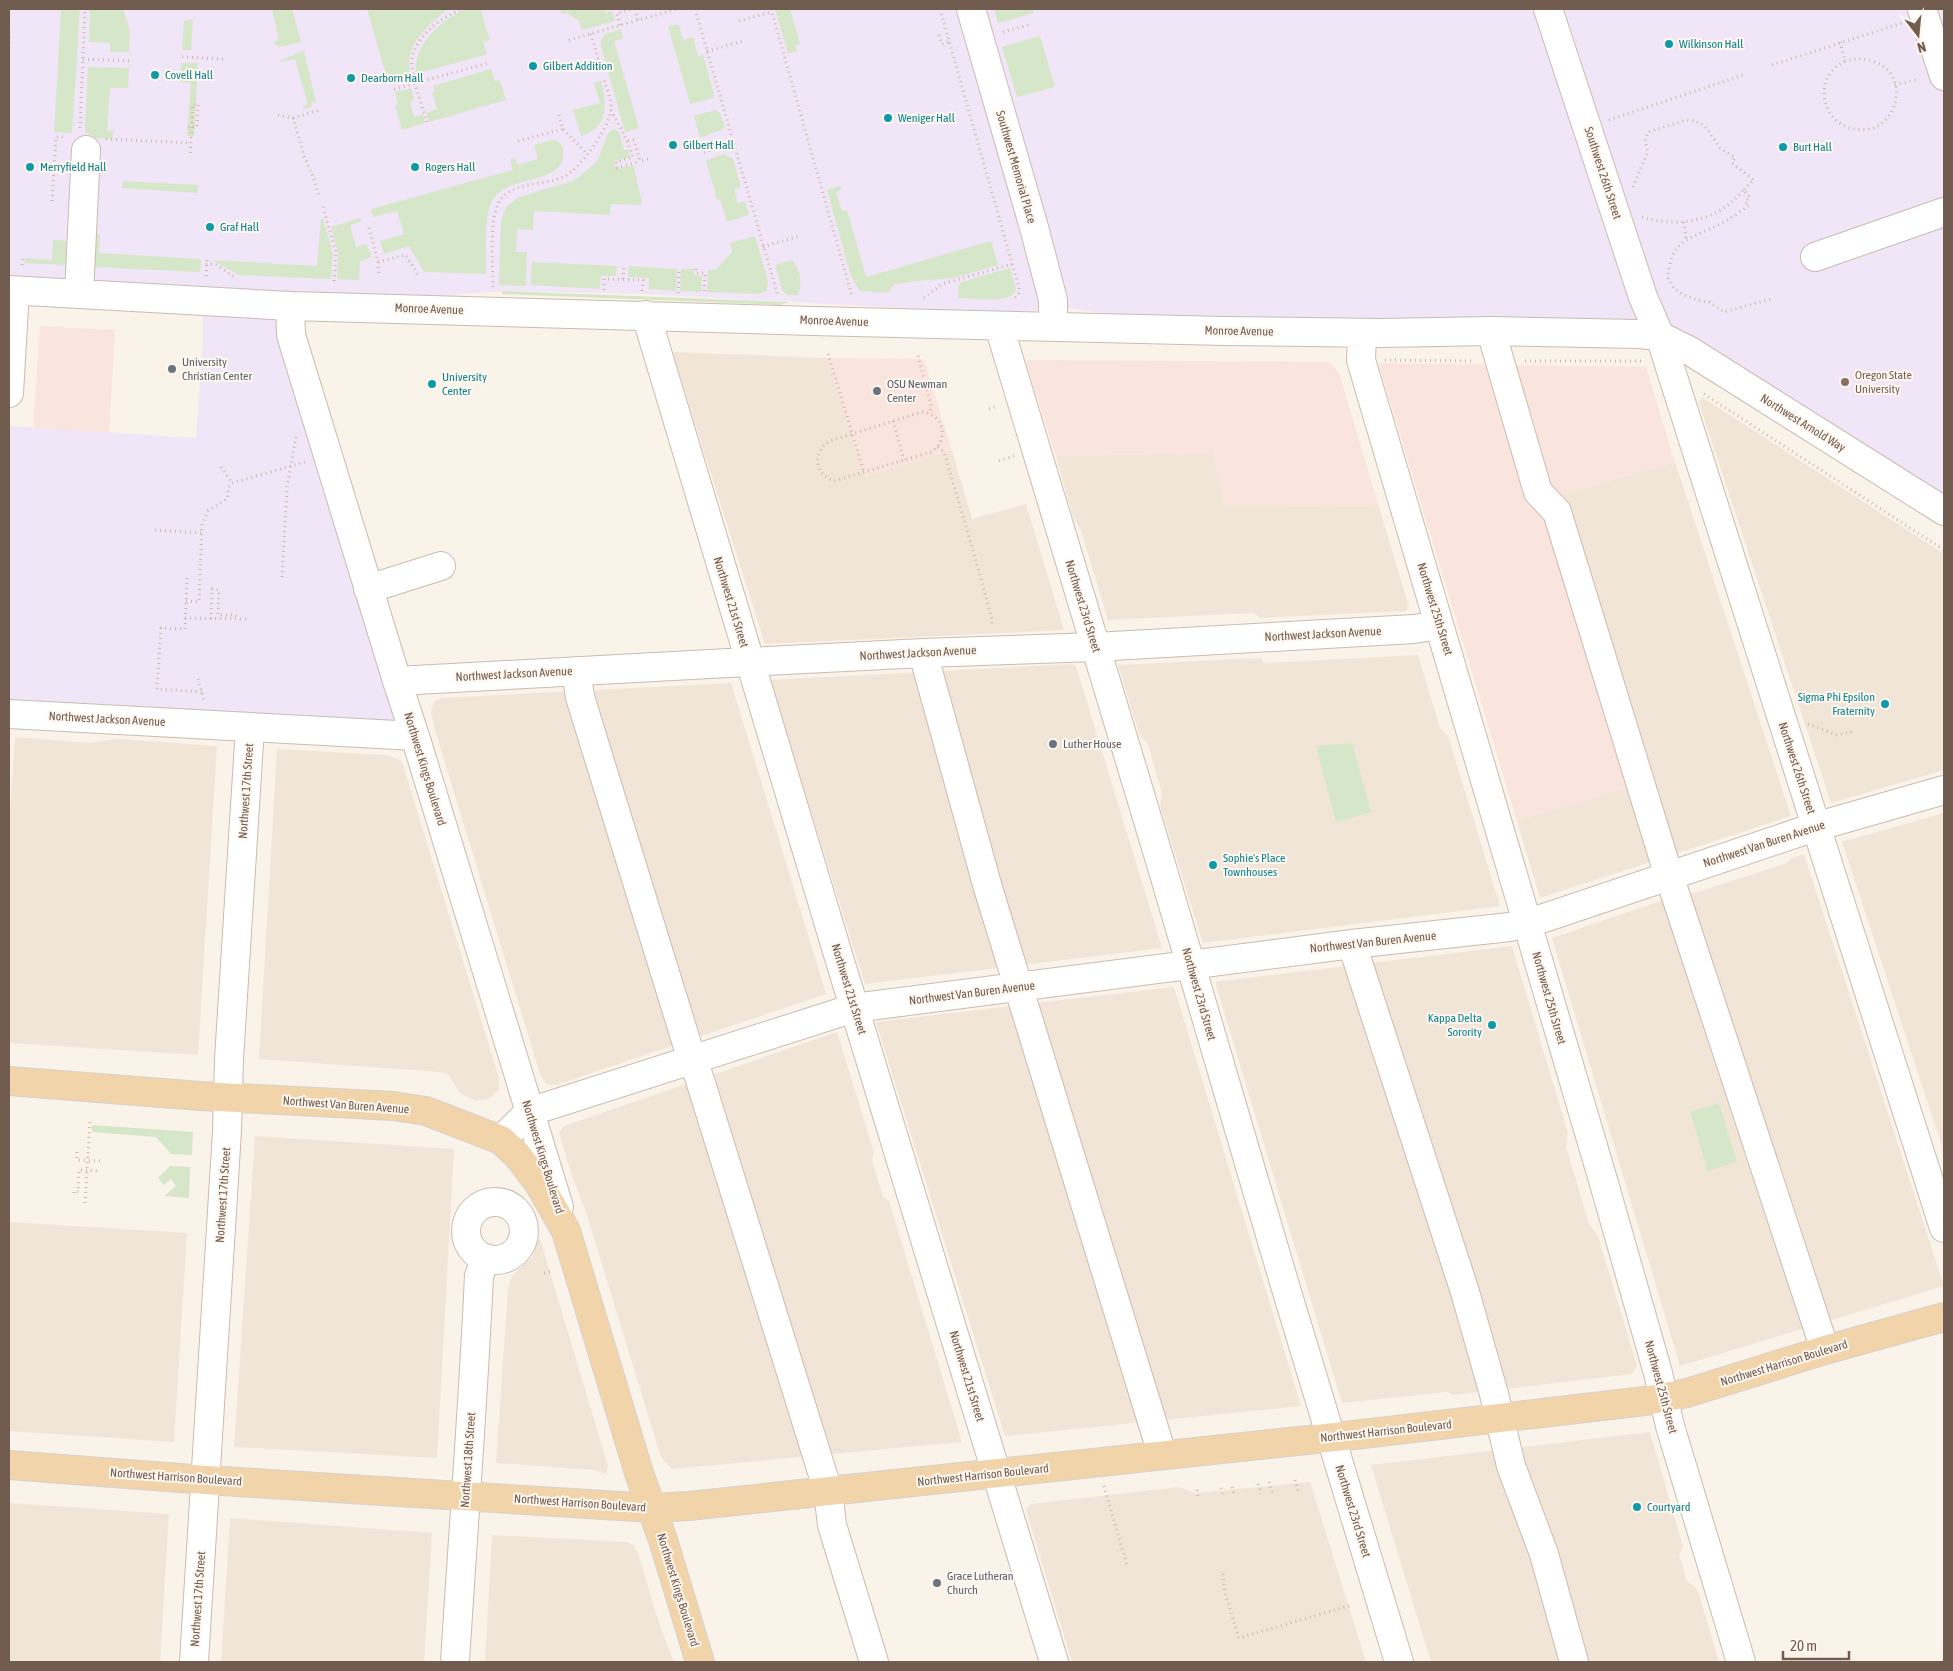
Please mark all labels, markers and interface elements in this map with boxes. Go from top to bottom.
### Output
north arrow [1893,10,1943,60]
place label: Wilkinson Hall [1679,37,1744,51]
marker: Wilkinson Hall [1663,38,1675,50]
text: N [1915,39,1928,56]
place label: Gilbert Addition [543,59,613,73]
marker: Gilbert Addition [527,60,539,72]
place label: Covell Hall [165,68,214,82]
marker: Covell Hall [149,69,161,81]
place label: Dearborn Hall [361,71,424,85]
marker: Dearborn Hall [345,72,357,84]
street label: Southwest Memorial Place [993,109,1039,225]
place label: Weniger Hall [898,111,956,125]
marker: Weniger Hall [882,112,894,124]
street label: Southwest 26th Street [1581,125,1625,221]
place label: Gilbert Hall [683,138,735,152]
marker: Gilbert Hall [667,139,679,151]
place label: Burt Hall [1793,140,1833,154]
marker: Burt Hall [1777,141,1789,153]
place label: Merryfield Hall [40,160,107,174]
place label: Rogers Hall [425,160,476,174]
marker: Merryfield Hall [24,161,36,173]
marker: Rogers Hall [409,161,421,173]
place label: Graf Hall [220,220,260,234]
marker: Graf Hall [204,221,216,233]
street label: Monroe Avenue [394,301,464,317]
street label: Monroe Avenue [799,313,869,329]
street label: Monroe Avenue [1204,323,1274,339]
place label: University Christian Center [182,355,252,383]
marker: University Christian Center [166,363,178,375]
place label: Oregon State University [1855,368,1912,396]
place label: University Center [442,370,487,398]
marker: Oregon State University [1839,376,1851,388]
place label: OSU Newman Center [887,377,947,405]
marker: University Center [426,378,438,390]
marker: OSU Newman Center [871,385,883,397]
street label: Northwest Arnold Way [1758,391,1848,455]
street label: Northwest 21st Street [711,555,752,650]
street label: Northwest 23rd Street [1062,558,1104,654]
street label: Northwest 25th Street [1414,561,1456,657]
street label: Northwest Jackson Avenue [1264,624,1382,644]
street label: Northwest Jackson Avenue [859,643,977,663]
street label: Northwest Jackson Avenue [455,664,573,684]
place label: Sigma Phi Epsilon Fraternity [1798,690,1875,718]
marker: Sigma Phi Epsilon Fraternity [1879,698,1891,710]
street label: Northwest Jackson Avenue [48,709,166,729]
street label: Northwest Kings Boulevard [401,711,449,827]
street label: Northwest 26th Street [1776,720,1819,816]
place label: Luther House [1063,737,1121,751]
marker: Luther House [1047,738,1059,750]
street label: Northwest 17th Street [236,742,256,839]
street label: Northwest Van Buren Avenue [1701,818,1827,870]
place label: Sophie's Place Townhouses [1223,851,1285,879]
marker: Sophie's Place Townhouses [1207,859,1219,871]
street label: Northwest Van Buren Avenue [1309,928,1437,956]
street label: Northwest 21st Street [829,942,870,1037]
street label: Northwest 23rd Street [1179,946,1219,1042]
street label: Northwest 25th Street [1529,950,1569,1046]
street label: Northwest Van Buren Avenue [908,978,1036,1008]
place label: Kappa Delta Sorority [1428,1011,1482,1039]
marker: Kappa Delta Sorority [1486,1019,1498,1031]
street label: Northwest Van Buren Avenue [282,1094,410,1116]
street label: Northwest Kings Boulevard [519,1099,567,1215]
street label: Northwest 17th Street [213,1146,233,1243]
street label: Northwest 21st Street [947,1329,988,1424]
street label: Northwest Harrison Boulevard [1719,1337,1849,1389]
street label: Northwest 25th Street [1642,1339,1680,1436]
street label: Northwest 18th Street [458,1411,478,1508]
street label: Northwest Harrison Boulevard [1320,1417,1452,1445]
street label: Northwest Harrison Boulevard [917,1461,1049,1489]
street label: Northwest 23rd Street [1332,1463,1374,1559]
street label: Northwest Harrison Boulevard [110,1465,242,1489]
street label: Northwest Harrison Boulevard [514,1491,646,1515]
place label: Courtyard [1647,1500,1690,1514]
marker: Courtyard [1631,1501,1643,1513]
street label: Northwest Kings Boulevard [654,1532,702,1648]
street label: Northwest 17th Street [188,1550,208,1647]
place label: Grace Lutheran Church [947,1569,1014,1597]
marker: Grace Lutheran Church [931,1577,943,1589]
scale bar [1783,1628,1849,1660]
text: 20 m [1790,1637,1817,1654]

